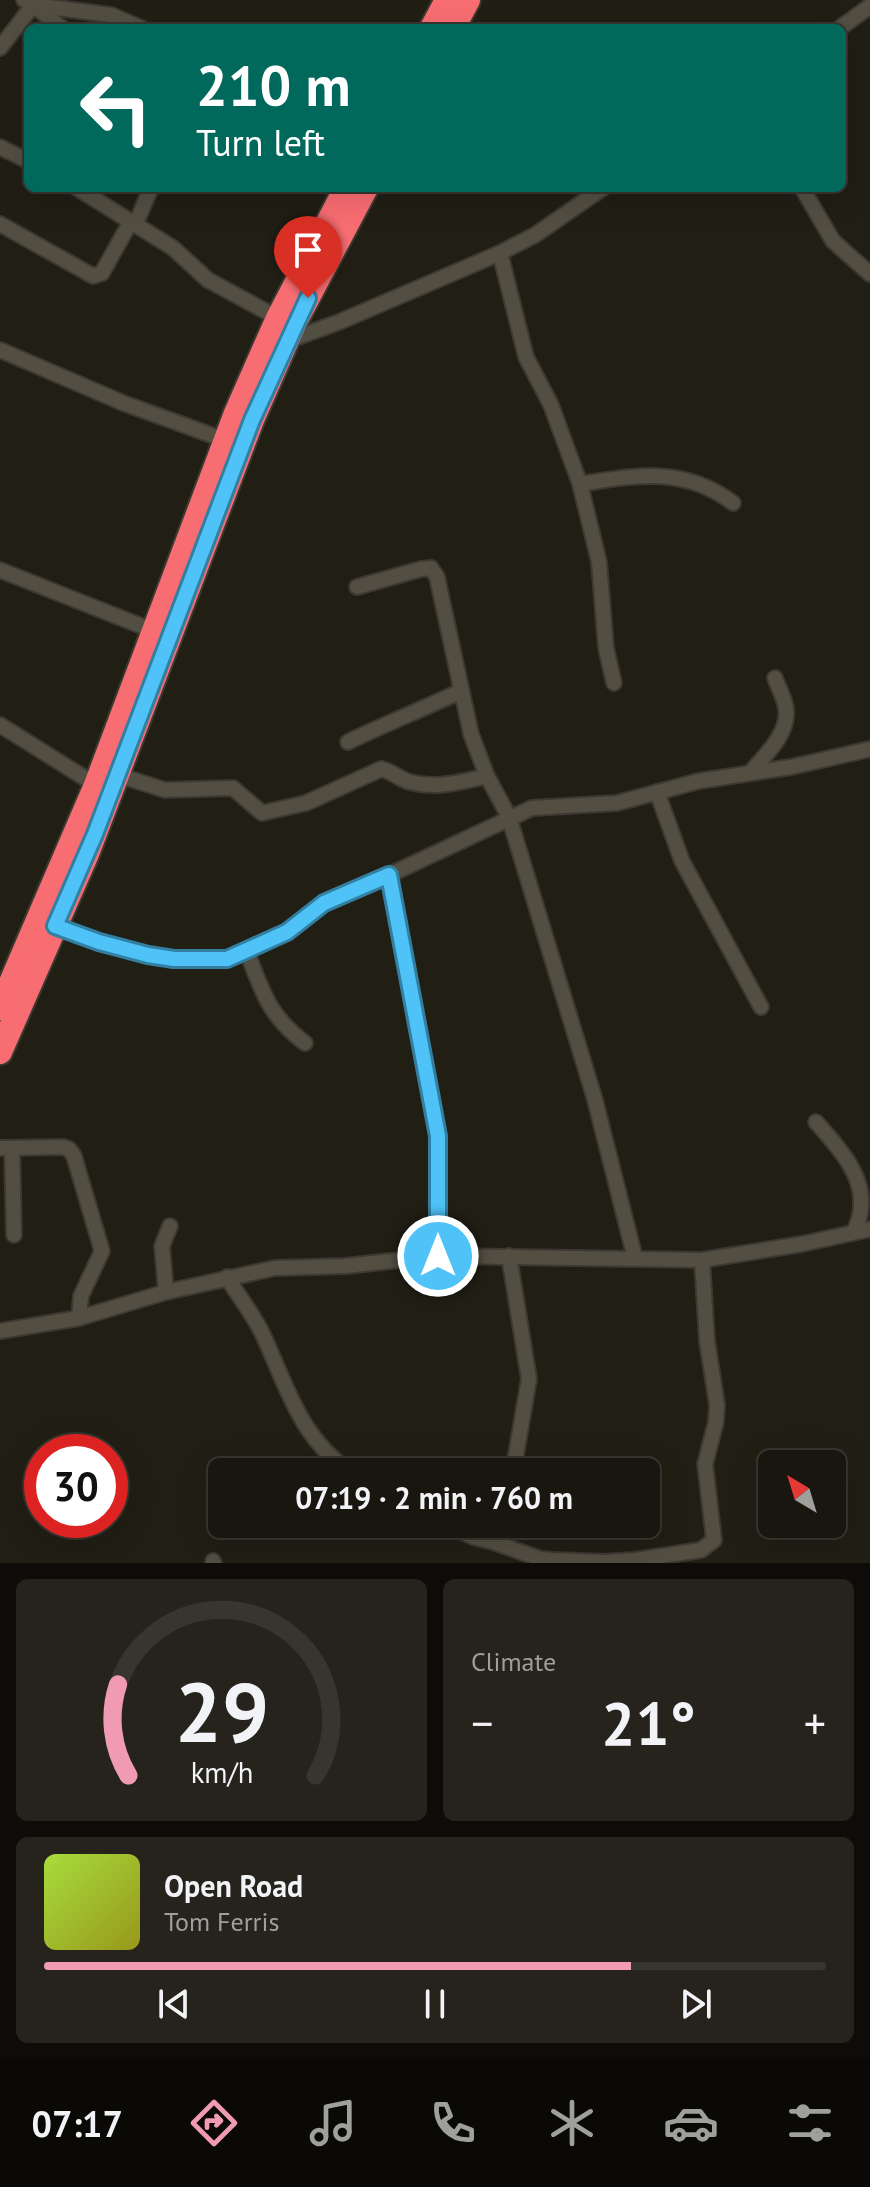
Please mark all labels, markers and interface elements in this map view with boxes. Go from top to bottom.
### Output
text: 210 m [196,49,351,121]
icon: left [64,56,168,160]
text: Turn left [196,119,325,166]
pin [274,216,342,298]
icon: arrive [286,228,330,272]
position arrow [396,1214,480,1298]
speed limit sign: 30 [24,1434,128,1538]
north arrow [758,1450,846,1538]
map controls [758,1450,846,1538]
text: 07:19 · 2 min · 760 m [295,1478,573,1517]
text: Climate [471,1645,556,1678]
text: 29 [174,1657,269,1765]
text: 21° [601,1684,696,1762]
text: − [471,1694,493,1751]
text: + [804,1694,826,1751]
text: km/h [190,1754,253,1791]
text: Open Road [164,1866,303,1905]
text: Tom Ferris [164,1905,279,1938]
icon: previous [152,1982,196,2026]
icon: pause [413,1982,457,2026]
icon: next [674,1982,718,2026]
icon: directions [186,2095,242,2151]
icon: music [305,2095,361,2151]
icon: phone [425,2095,481,2151]
icon: climate [544,2095,600,2151]
icon: car [663,2095,719,2151]
icon: filters [782,2095,838,2151]
text: 07:17 [32,2100,123,2147]

